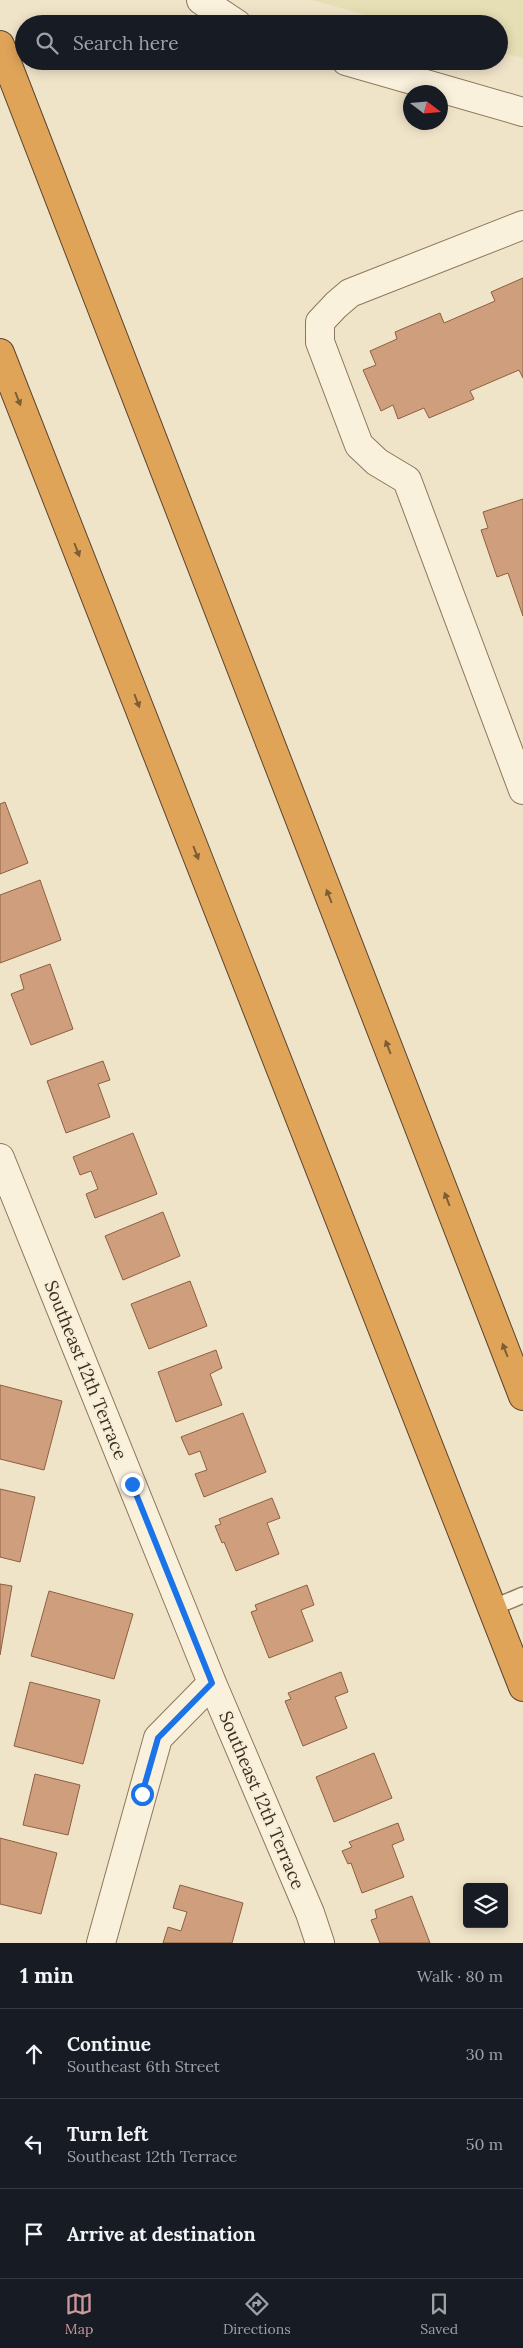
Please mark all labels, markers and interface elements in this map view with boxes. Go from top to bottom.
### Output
search box [15,15,508,70]
icon: search [33,29,61,57]
text: Search here [73,31,179,55]
north arrow [403,85,448,130]
one-way arrow [14,392,22,407]
one-way arrow [73,543,81,558]
one-way arrow [133,694,141,708]
one-way arrow [193,845,200,860]
one-way arrow [325,889,333,903]
one-way arrow [384,1040,391,1055]
one-way arrow [443,1191,451,1206]
street label: Southeast 12th Terrace [39,1277,133,1463]
one-way arrow [501,1343,509,1358]
route end [121,1473,144,1496]
street label: Southeast 12th Terrace [214,1707,310,1893]
route start [131,1783,154,1806]
map controls [463,1883,508,1928]
button: layers [463,1883,508,1928]
text: 1 min [20,1962,74,1989]
text: Walk · 80 m [417,1966,503,1986]
text: Continue [67,2032,151,2056]
icon: ahead [20,2040,48,2068]
text: 30 m [466,2044,503,2064]
text: Southeast 6th Street [67,2056,220,2076]
text: Turn left [67,2122,148,2146]
icon: left [20,2130,48,2158]
text: 50 m [466,2134,503,2154]
text: Southeast 12th Terrace [67,2146,237,2166]
icon: arrive [20,2220,48,2248]
text: Arrive at destination [67,2222,256,2246]
tab: Map [65,2290,93,2338]
tab: Directions [223,2290,291,2338]
tab: Saved [420,2290,458,2338]

